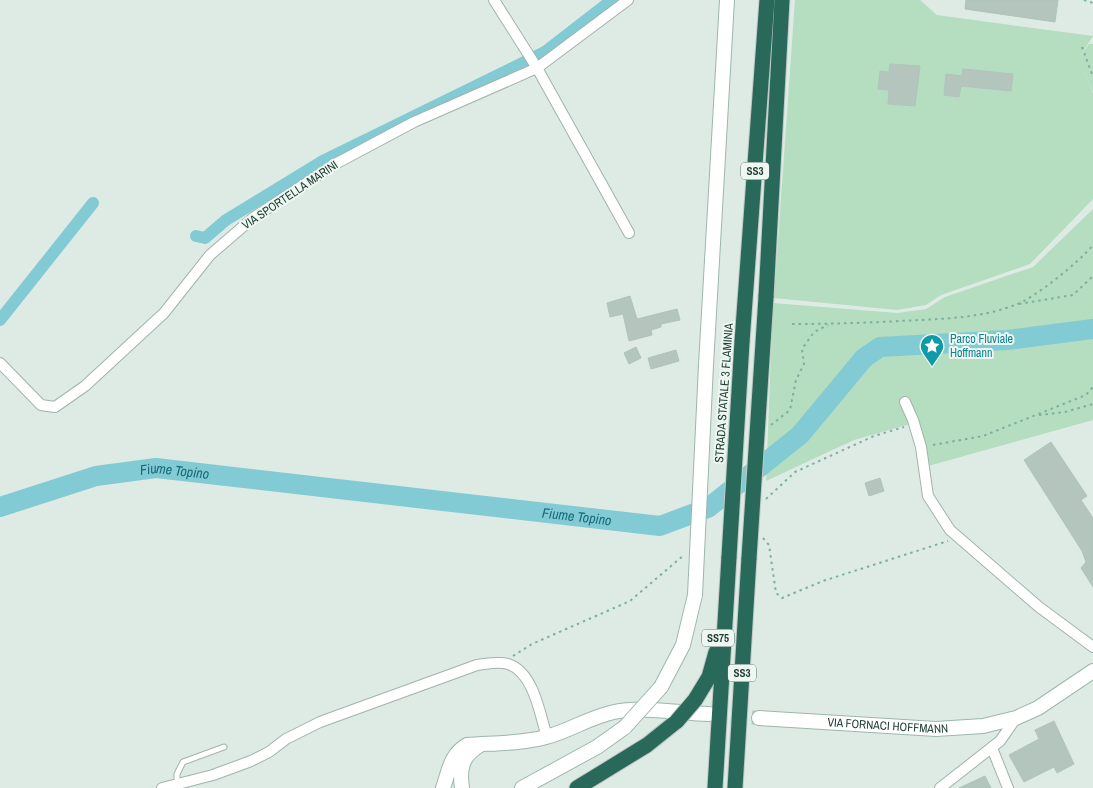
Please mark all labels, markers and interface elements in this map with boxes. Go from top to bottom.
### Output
street label: VIA SPORTELLA MARINI [239,157,341,233]
road number: SS3 [741,162,769,180]
street label: STRADA STATALE 3 FLAMINIA [711,322,737,463]
place label: Parco Fluviale Hoffmann [950,331,1013,361]
place icon: Parco Fluviale Hoffmann [919,333,945,367]
water label: Fiume Topino [139,459,210,483]
water label: Fiume Topino [541,503,612,529]
road number: SS75 [702,630,734,646]
road number: SS3 [728,664,756,681]
street label: VIA FORNACI HOFFMANN [827,714,949,737]

